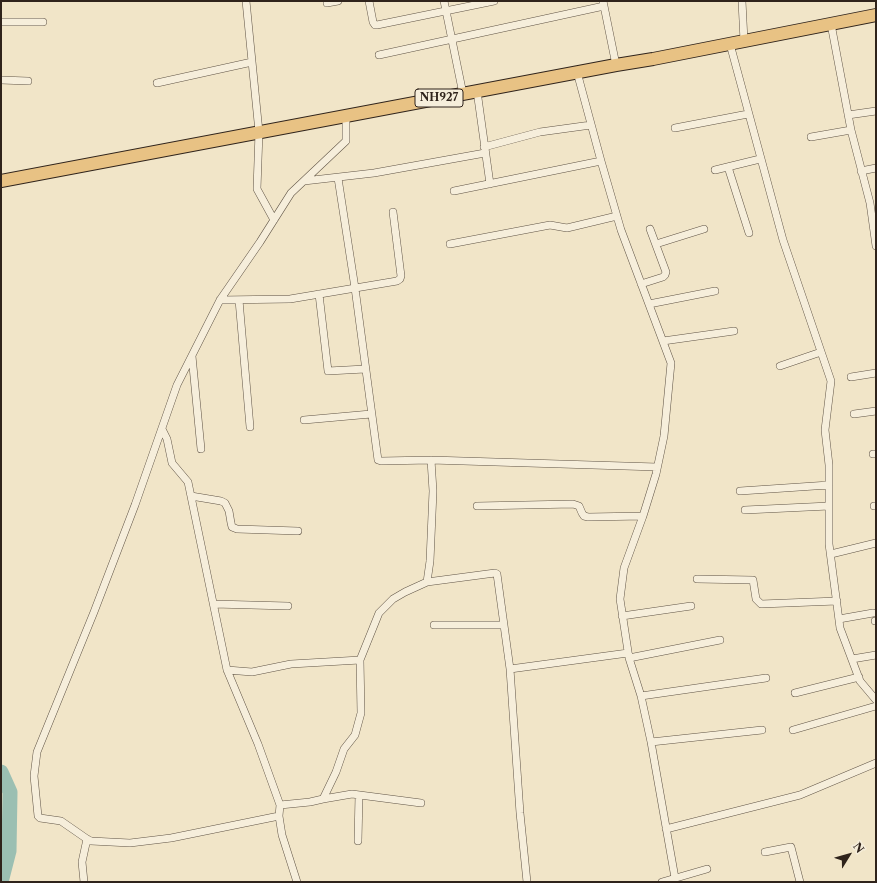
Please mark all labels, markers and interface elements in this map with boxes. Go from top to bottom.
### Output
road number: NH927 [415,89,463,107]
north arrow [829,835,869,875]
text: N [850,840,867,856]

